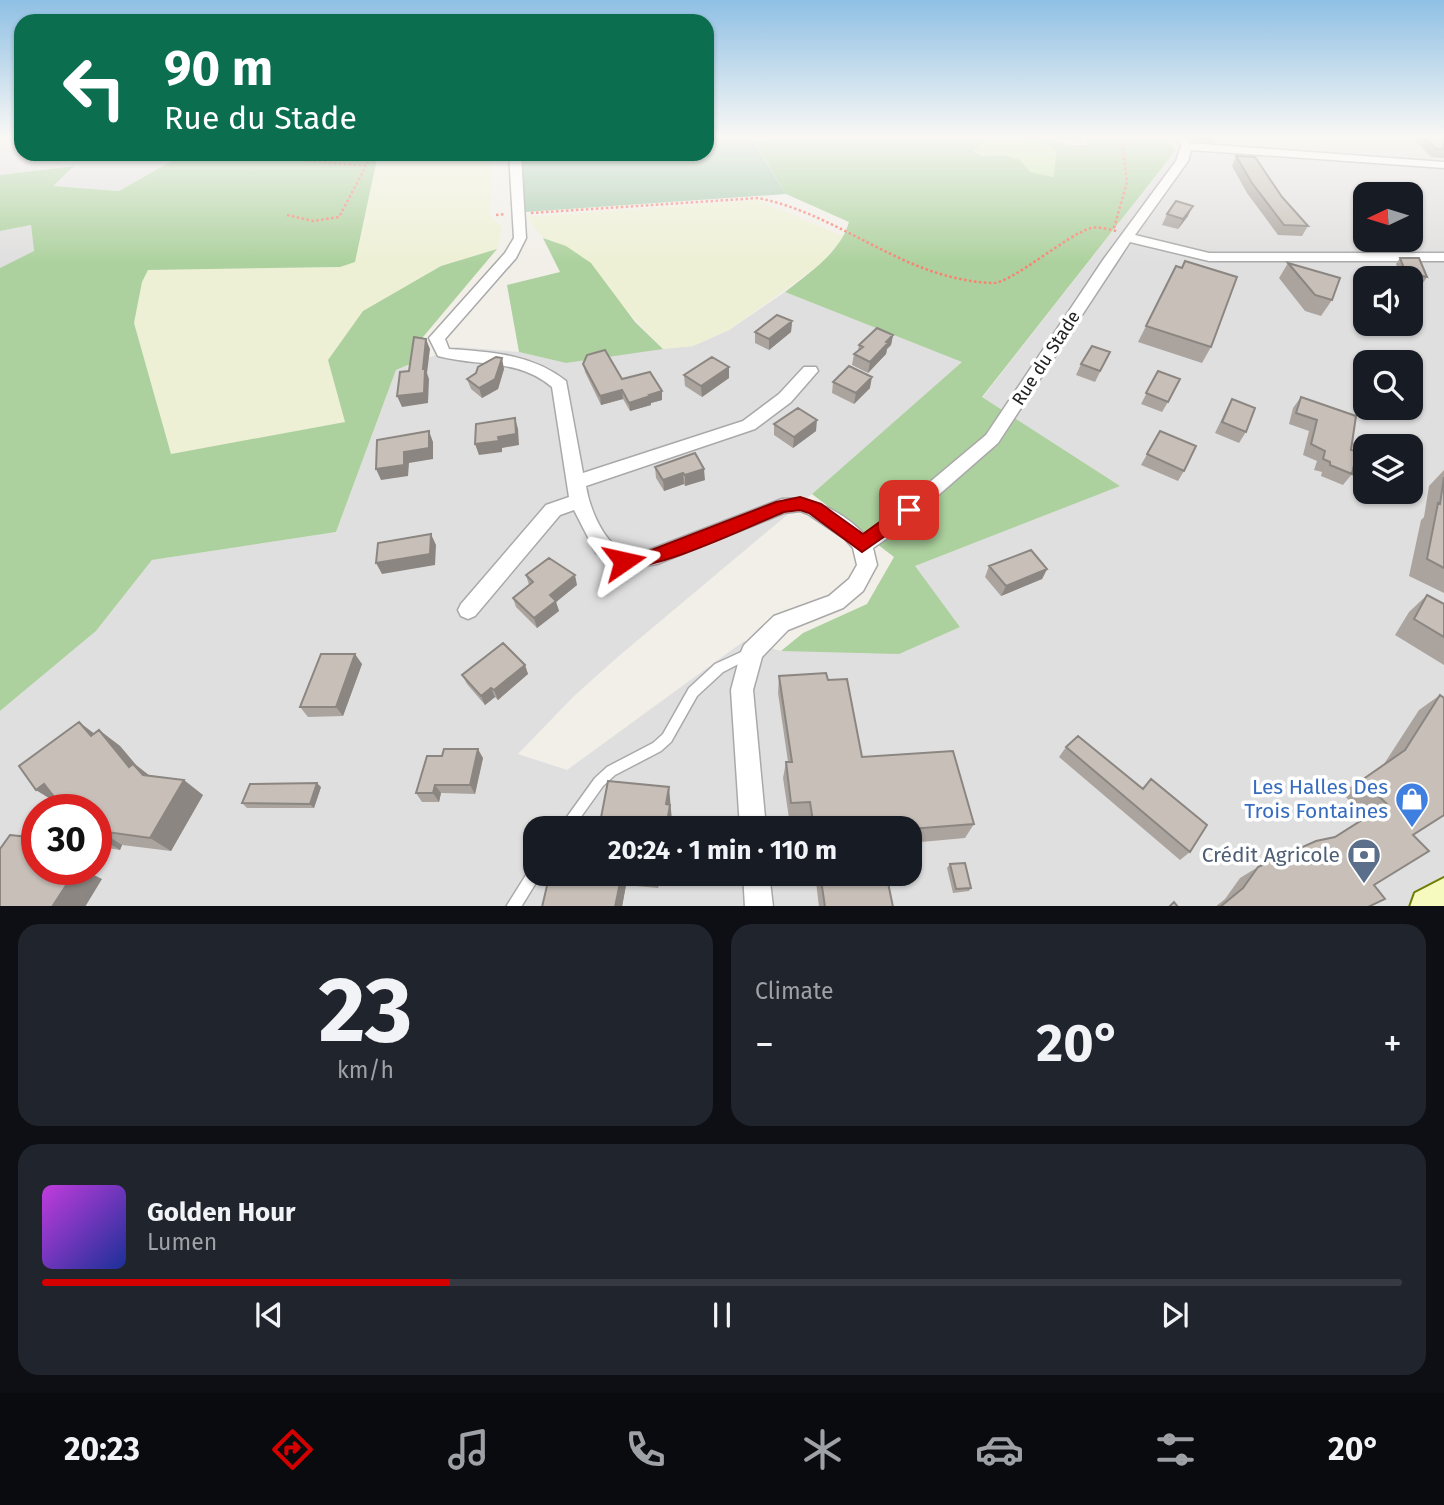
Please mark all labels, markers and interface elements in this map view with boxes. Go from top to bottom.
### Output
text: 90 m [164,39,273,98]
icon: left [49,42,140,133]
text: Rue du Stade [164,99,357,137]
north arrow [1353,182,1423,252]
map controls [1353,182,1423,504]
button: sound [1353,266,1423,336]
street label: Rue du Stade [1007,307,1085,409]
button: search [1353,350,1423,420]
button: layers [1353,434,1423,504]
pin [879,480,939,540]
icon: arrive [890,491,928,529]
position arrow [587,524,661,598]
place label: Les Halles Des Trois Fontaines [1244,774,1388,824]
shop icon: Les Halles Des Trois Fontaines [1393,780,1431,829]
speed limit sign: 30 [21,794,112,885]
text: 20:24 · 1 min · 110 m [608,835,837,866]
bank icon: Crédit Agricole [1345,836,1383,885]
place label: Crédit Agricole [1202,842,1340,868]
text: 23 [319,956,412,1065]
text: Climate [755,977,834,1005]
text: 20° [1036,1012,1121,1075]
text: − [755,1021,774,1067]
text: + [1383,1021,1402,1067]
text: km/h [337,1056,394,1084]
text: Golden Hour [147,1197,295,1228]
text: Lumen [147,1228,217,1256]
icon: previous [250,1296,288,1334]
icon: pause [703,1296,741,1334]
icon: next [1156,1296,1194,1334]
icon: directions [268,1425,317,1474]
icon: music [444,1425,493,1474]
icon: phone [621,1425,670,1474]
icon: climate [798,1425,847,1474]
icon: car [975,1425,1024,1474]
icon: filters [1151,1425,1200,1474]
text: 20:23 [64,1430,140,1468]
text: 20° [1328,1430,1380,1468]

